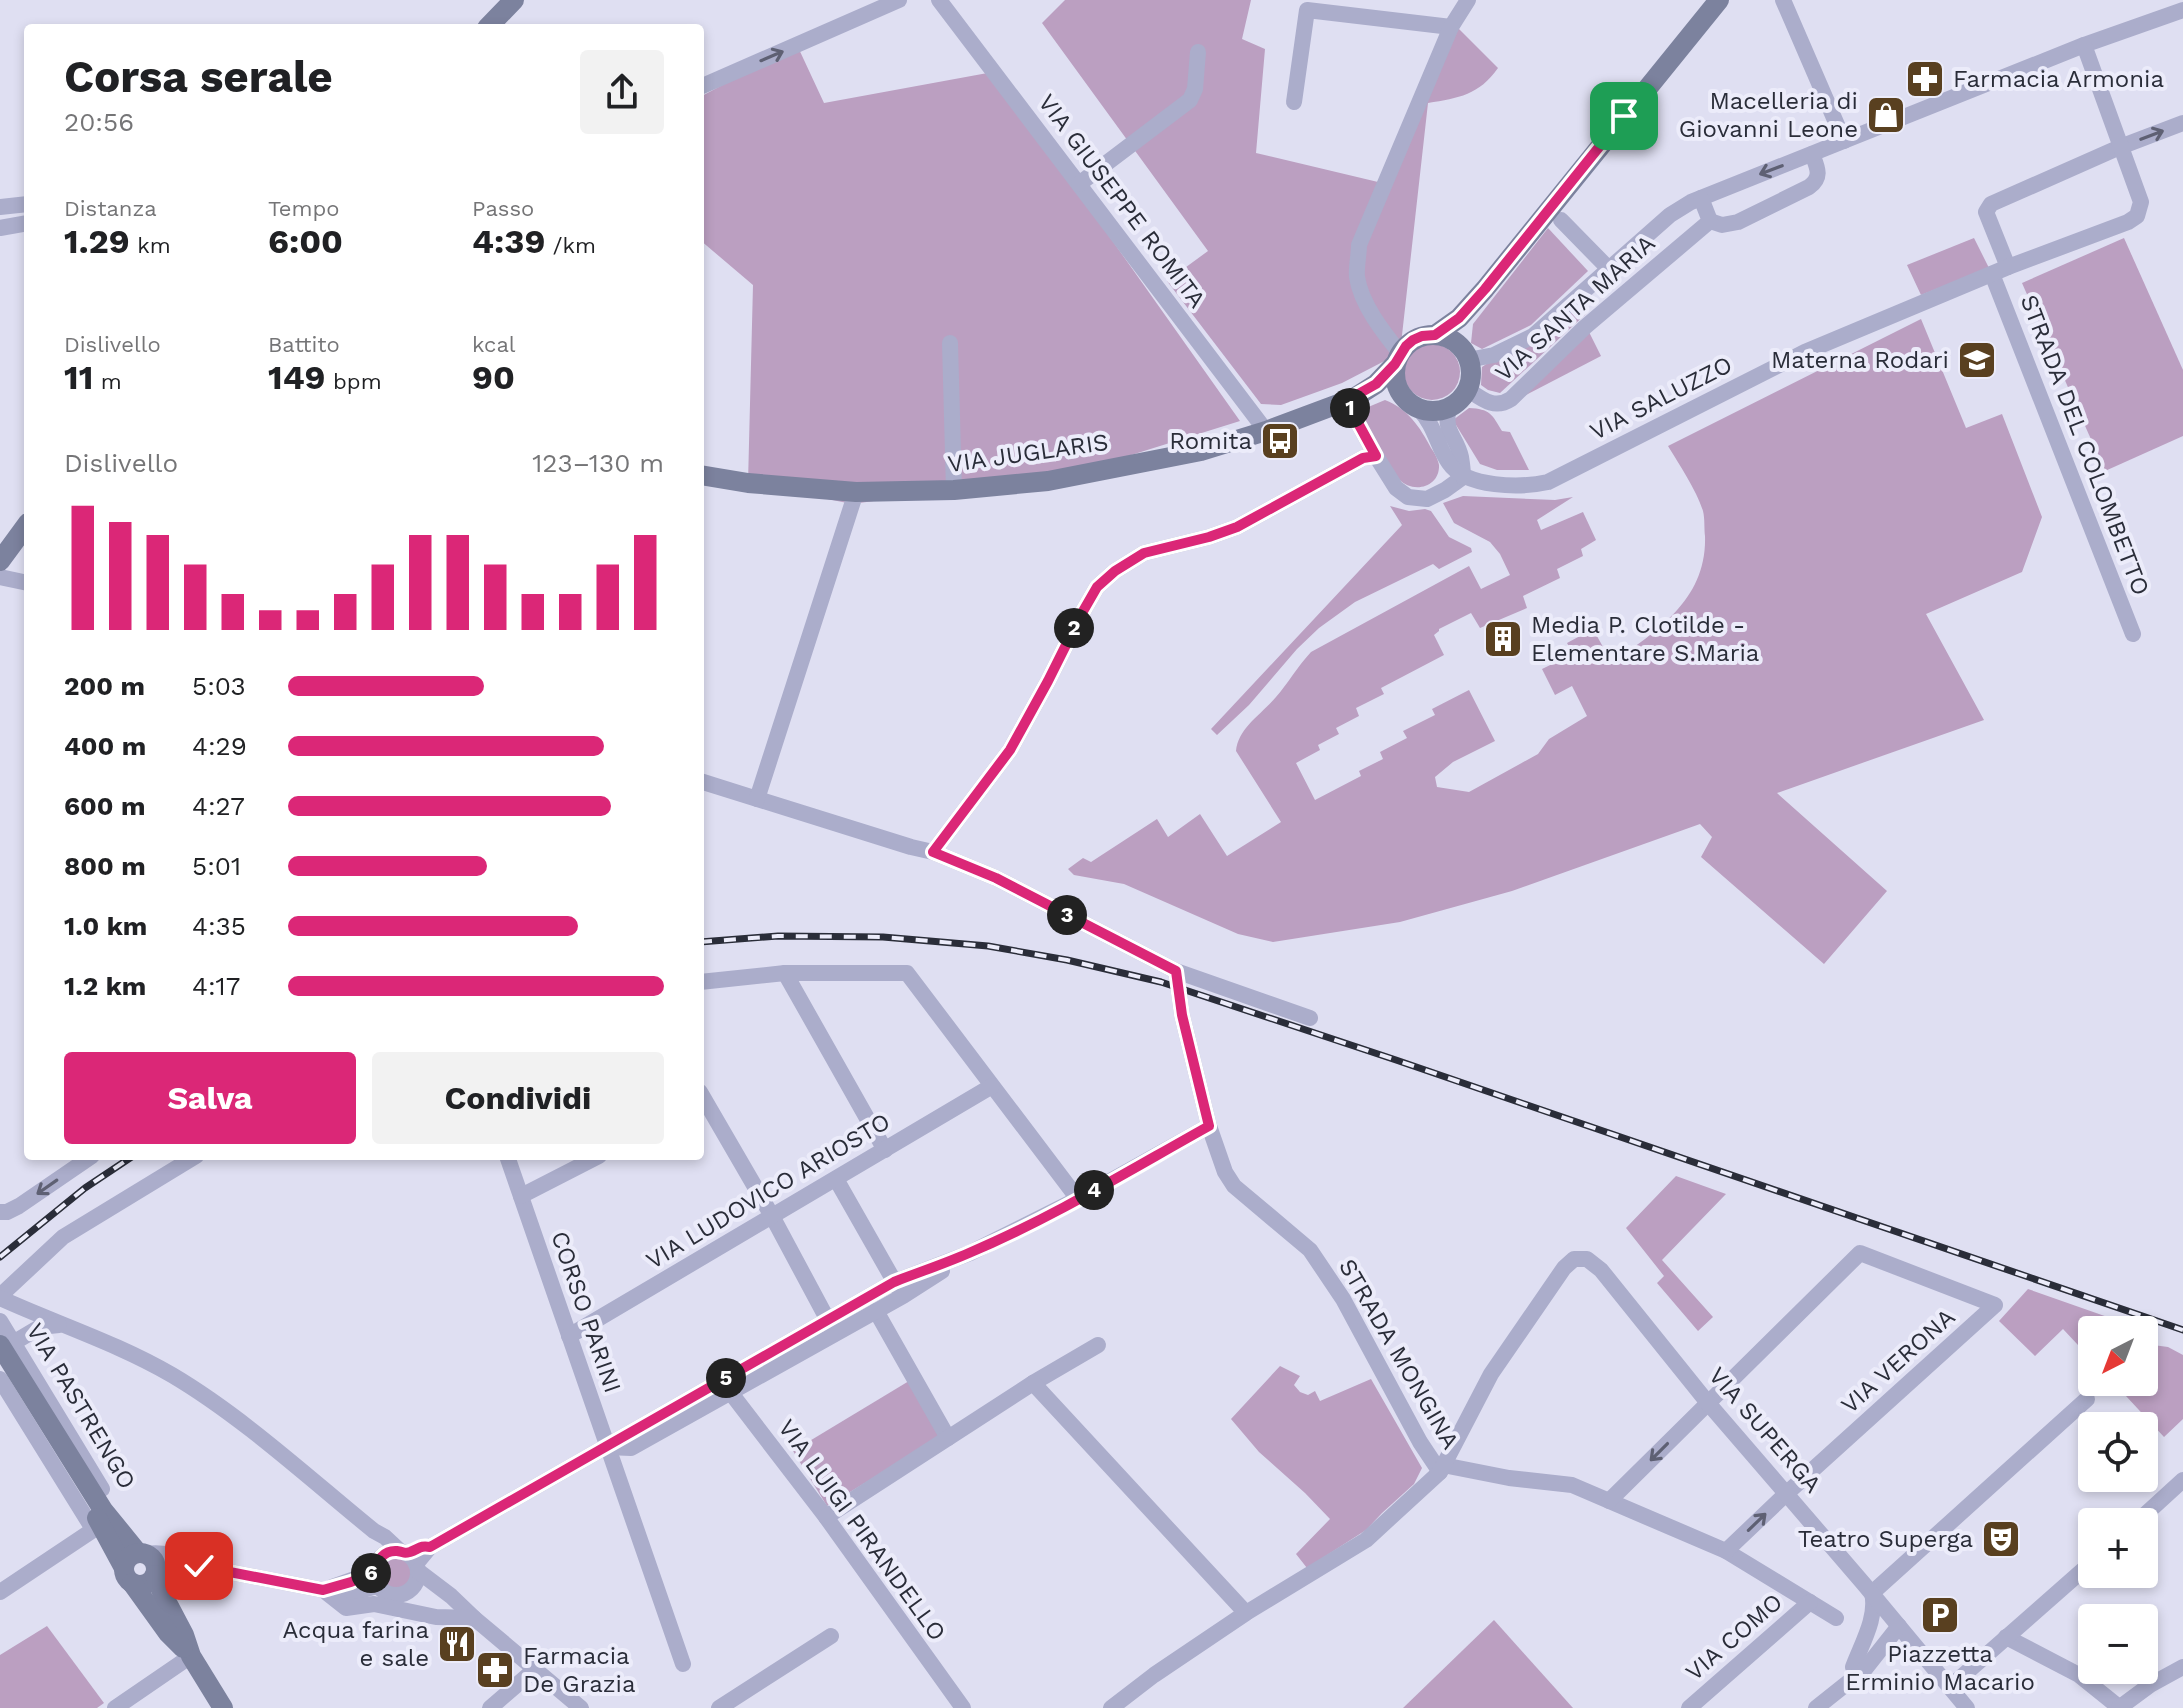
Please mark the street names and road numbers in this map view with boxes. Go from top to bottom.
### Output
street label: VIA GIUSEPPE ROMITA [1033,89,1212,313]
street label: VIA SANTA MARIA [1489,229,1661,387]
street label: STRADA DEL COLOMBETTO [2015,291,2155,599]
street label: VIA SALUZZO [1585,350,1737,446]
street label: VIA JUGLARIS [946,428,1110,478]
street label: VIA LUDOVICO ARIOSTO [641,1107,895,1275]
street label: CORSO PARINI [545,1228,627,1396]
street label: STRADA MONGINA [1333,1254,1465,1454]
street label: VIA VERONA [1835,1303,1961,1419]
street label: VIA PASTRENGO [21,1318,141,1494]
street label: VIA SUPERGA [1703,1362,1827,1499]
street label: VIA LUIGI PIRANDELLO [772,1414,952,1646]
street label: VIA COMO [1680,1588,1788,1686]

